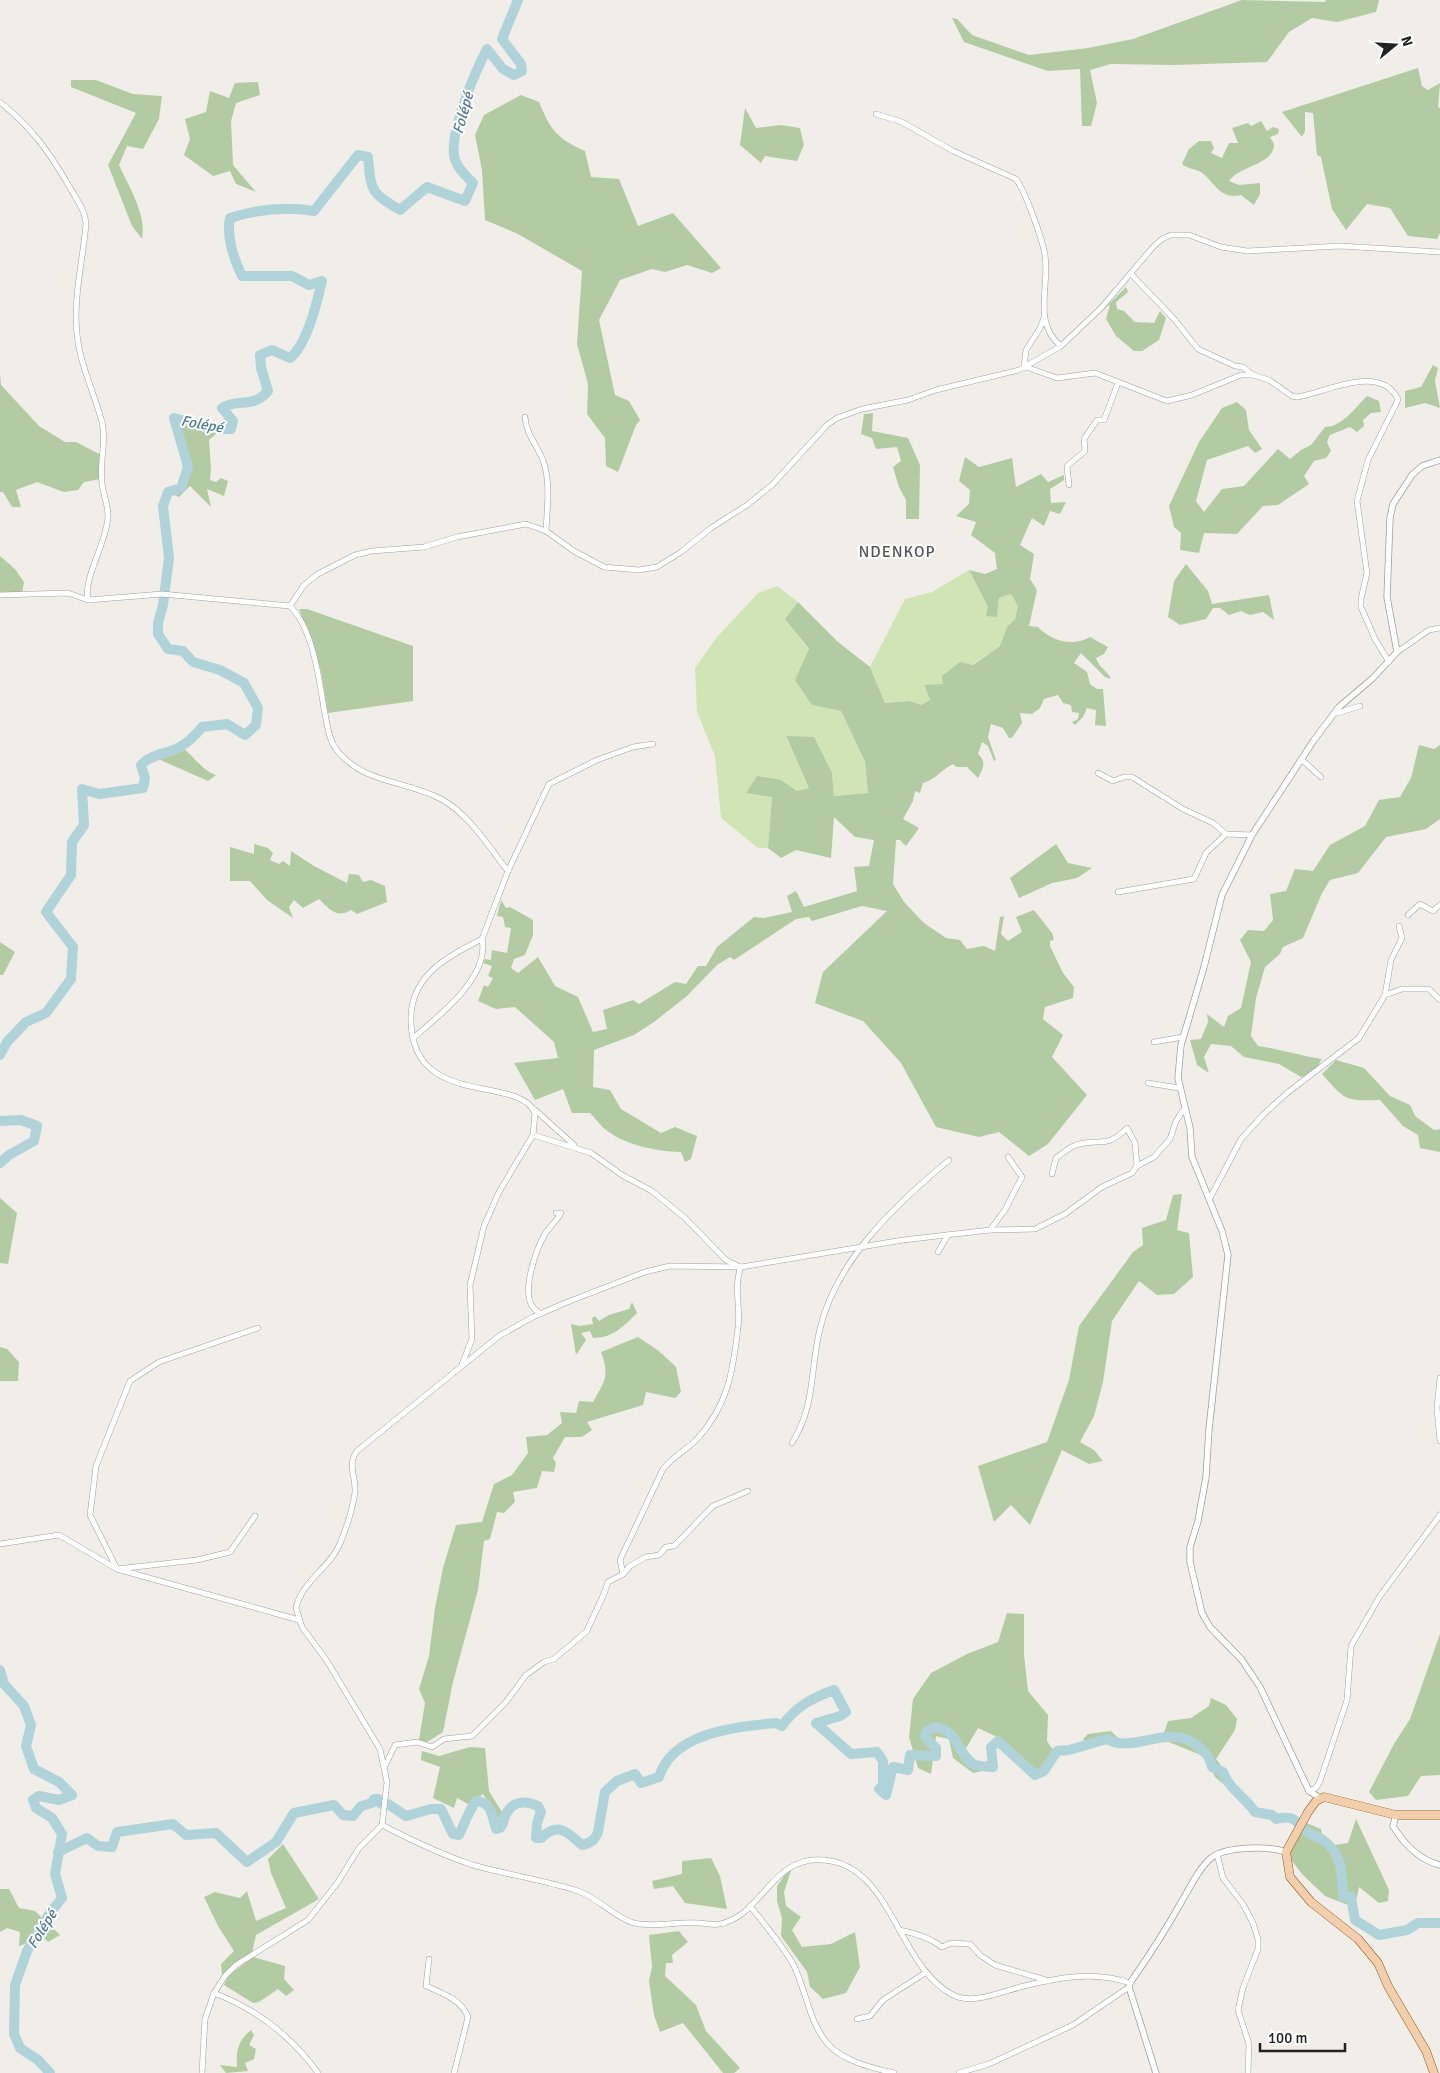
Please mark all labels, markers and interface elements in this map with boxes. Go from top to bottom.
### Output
north arrow [1370,20,1420,70]
text: N [1397,34,1416,48]
water label: Folépé [449,89,478,136]
water label: Folépé [180,411,226,437]
district label: NDENKOP [858,542,936,562]
water label: Folépé [23,1905,62,1952]
scale bar [1260,2020,1345,2052]
text: 100 m [1268,2029,1308,2047]

